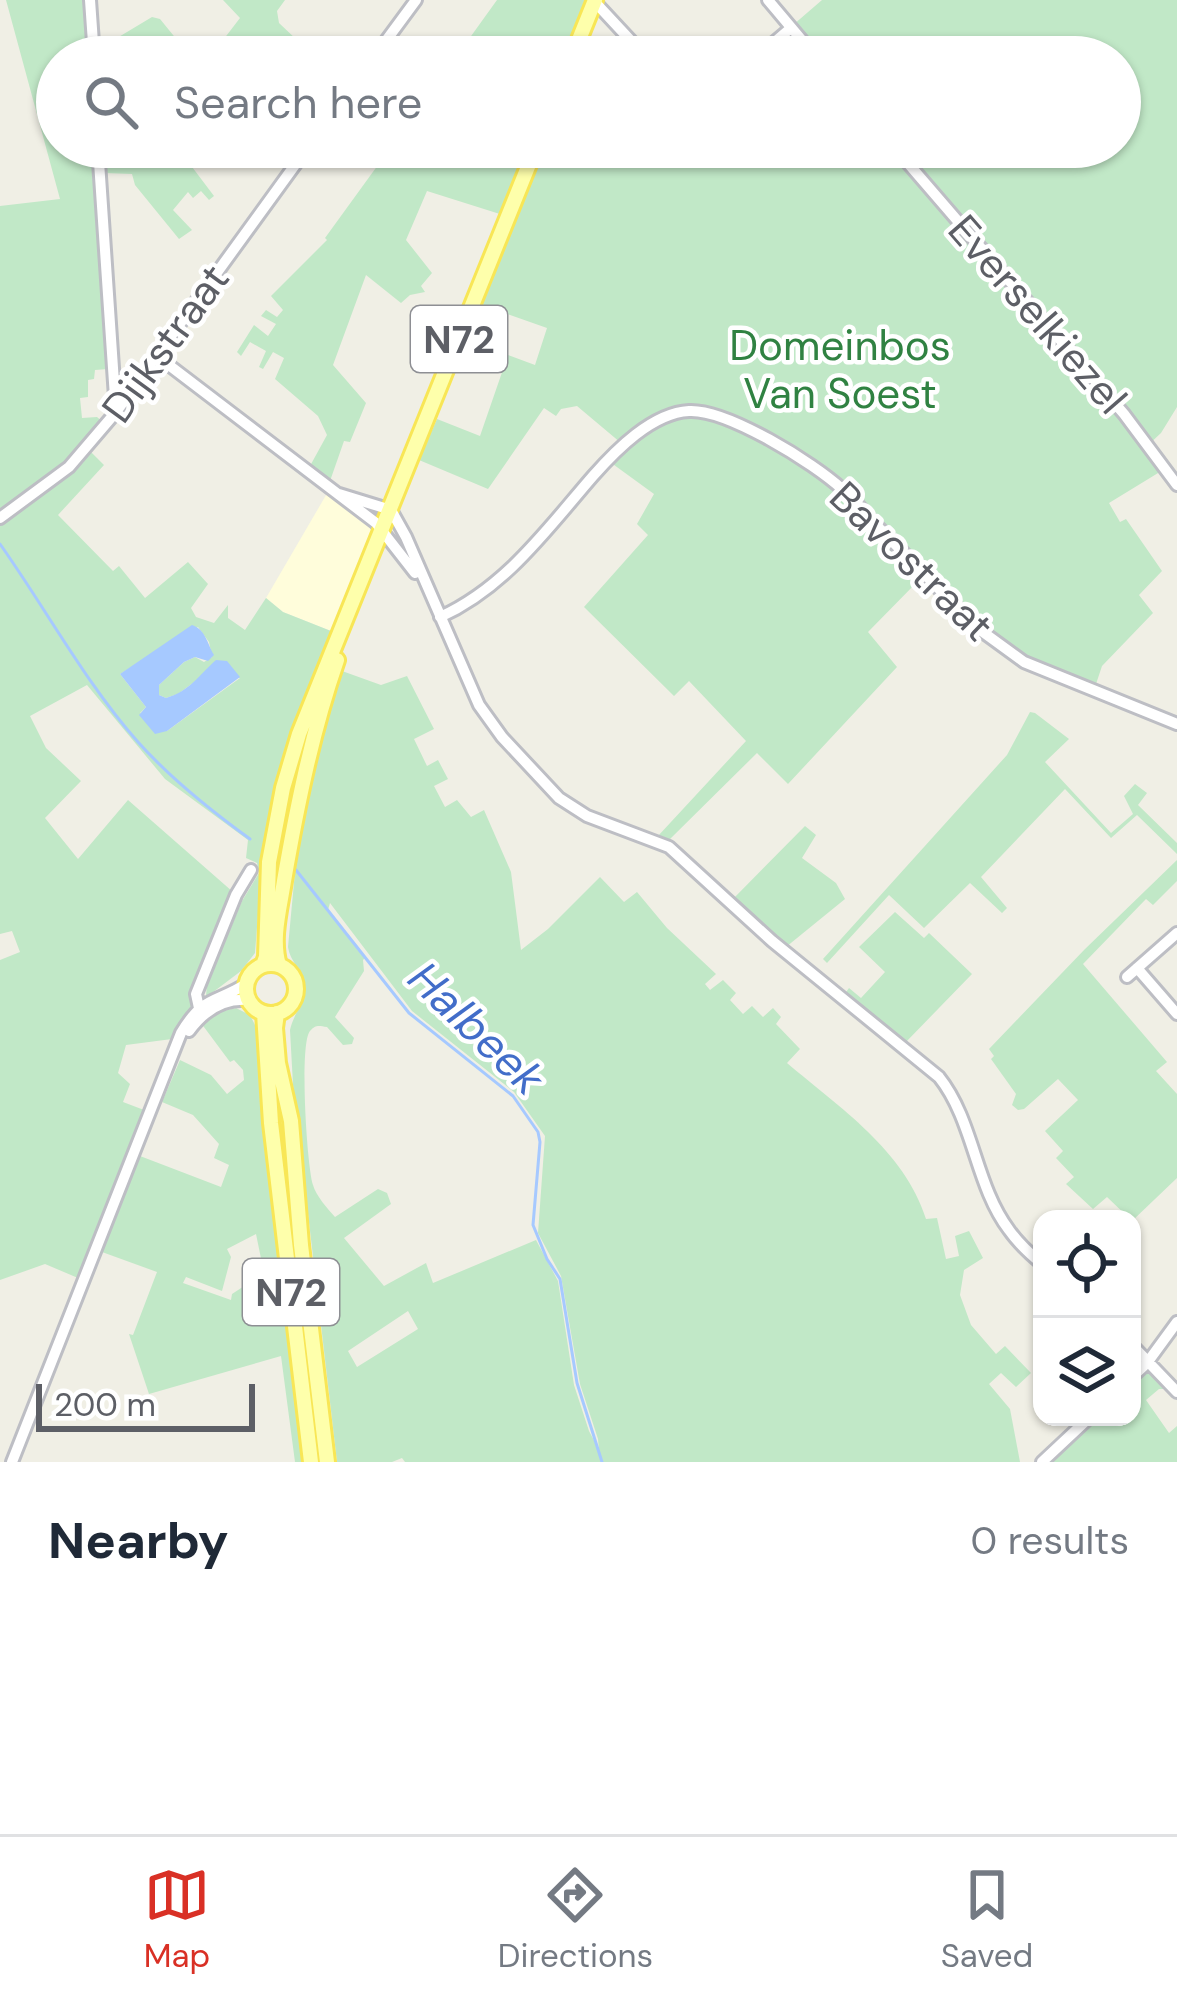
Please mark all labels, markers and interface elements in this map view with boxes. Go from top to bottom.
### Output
search box [36,36,1141,168]
icon: search [78,69,144,135]
text: Search here [174,73,422,132]
street label: Everselkiezel [936,203,1139,425]
street label: Dijkstraat [89,253,241,433]
road number: N72 [411,306,507,372]
park label: Domeinbos Van Soest [729,318,951,421]
street label: Bavostraat [818,470,1005,653]
water label: Halbeek [396,949,558,1109]
map controls [1033,1210,1141,1426]
button: locate [1033,1210,1141,1318]
road number: N72 [243,1259,339,1325]
button: layers [1033,1318,1141,1426]
scale bar [36,1378,255,1431]
text: 200 m [54,1383,156,1426]
text: Nearby [48,1507,229,1574]
text: 0 results [971,1515,1129,1566]
tab: Map [144,1862,210,1977]
tab: Directions [498,1862,653,1977]
tab: Saved [941,1862,1033,1977]

